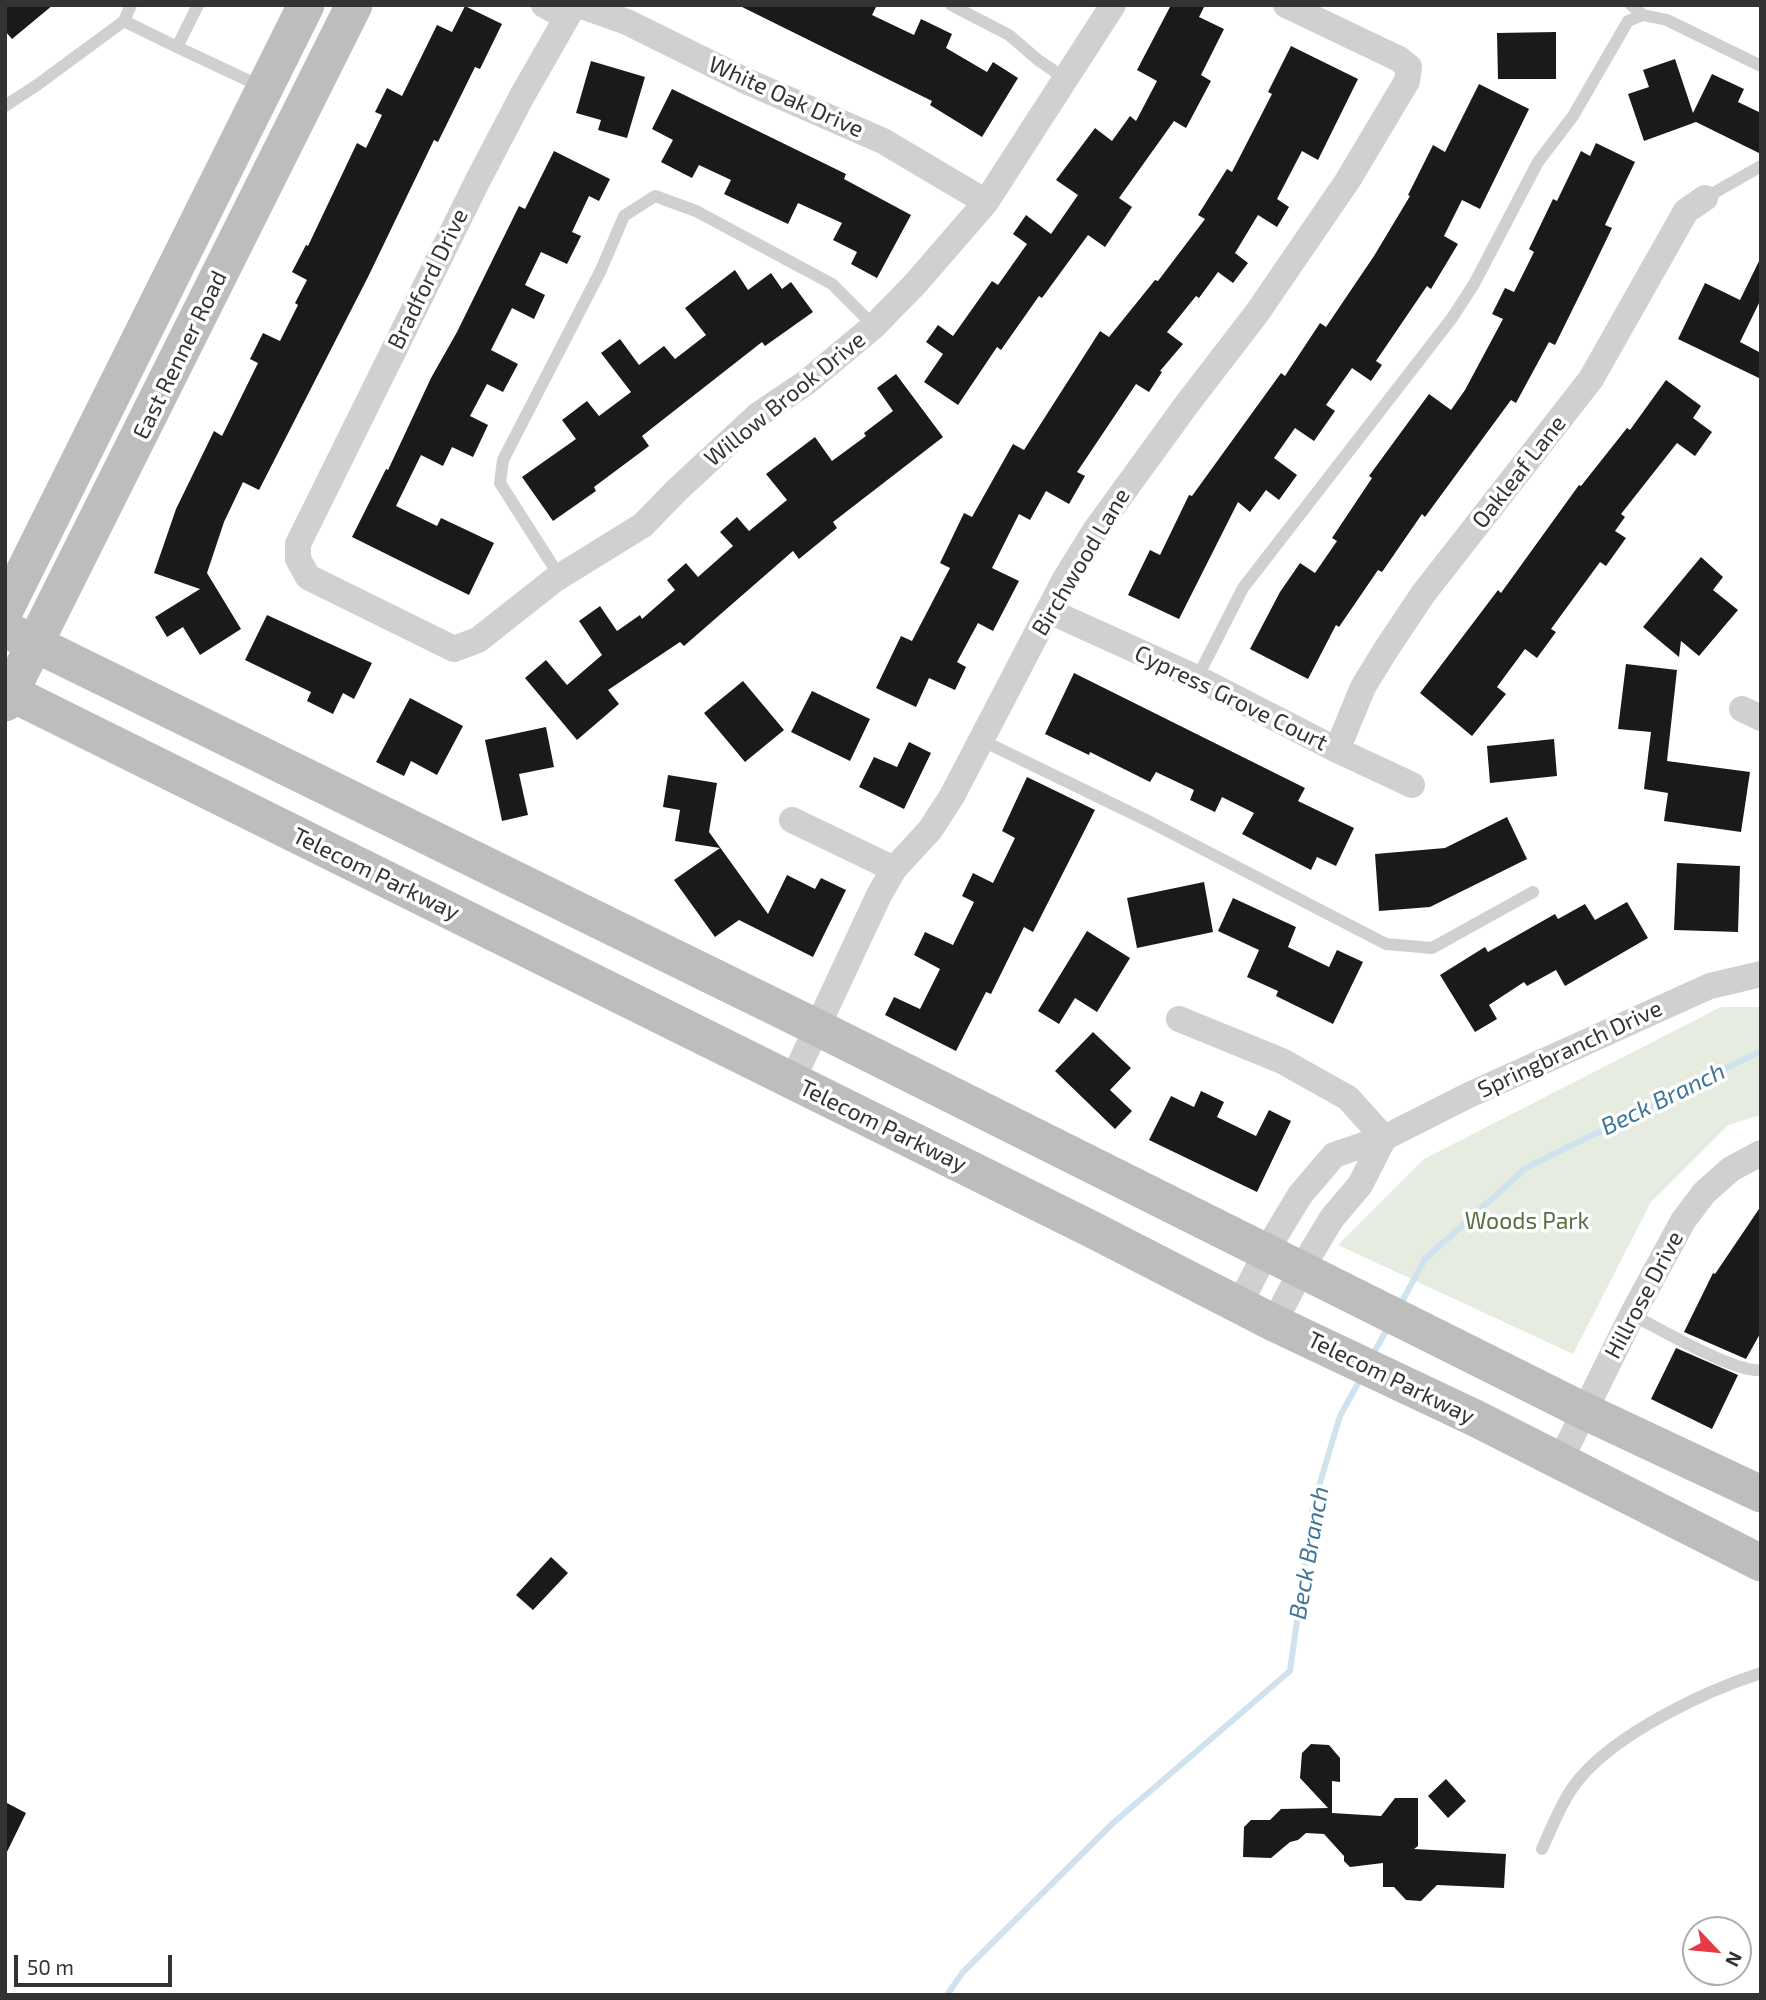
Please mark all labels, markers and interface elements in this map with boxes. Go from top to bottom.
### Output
street label: White Oak Drive [704,51,868,143]
street label: Bradford Drive [382,204,474,354]
street label: East Renner Road [127,266,233,444]
street label: Willow Brook Drive [699,326,871,472]
street label: Oakleaf Lane [1466,410,1572,534]
street label: Birchwood Lane [1026,483,1136,641]
street label: Cypress Grove Court [1130,639,1332,757]
street label: Telecom Parkway [288,822,464,926]
street label: Springbranch Drive [1474,994,1666,1104]
water label: Beck Branch [1596,1057,1730,1141]
street label: Telecom Parkway [795,1074,971,1178]
park label: Woods Park [1465,1207,1589,1235]
street label: Hillrose Drive [1599,1227,1689,1363]
street label: Telecom Parkway [1303,1326,1479,1430]
water label: Beck Branch [1283,1484,1335,1622]
north arrow [1682,1916,1752,1986]
scale bar [18,1940,175,1984]
text: N [1721,1948,1748,1971]
text: 50 m [27,1954,74,1979]

